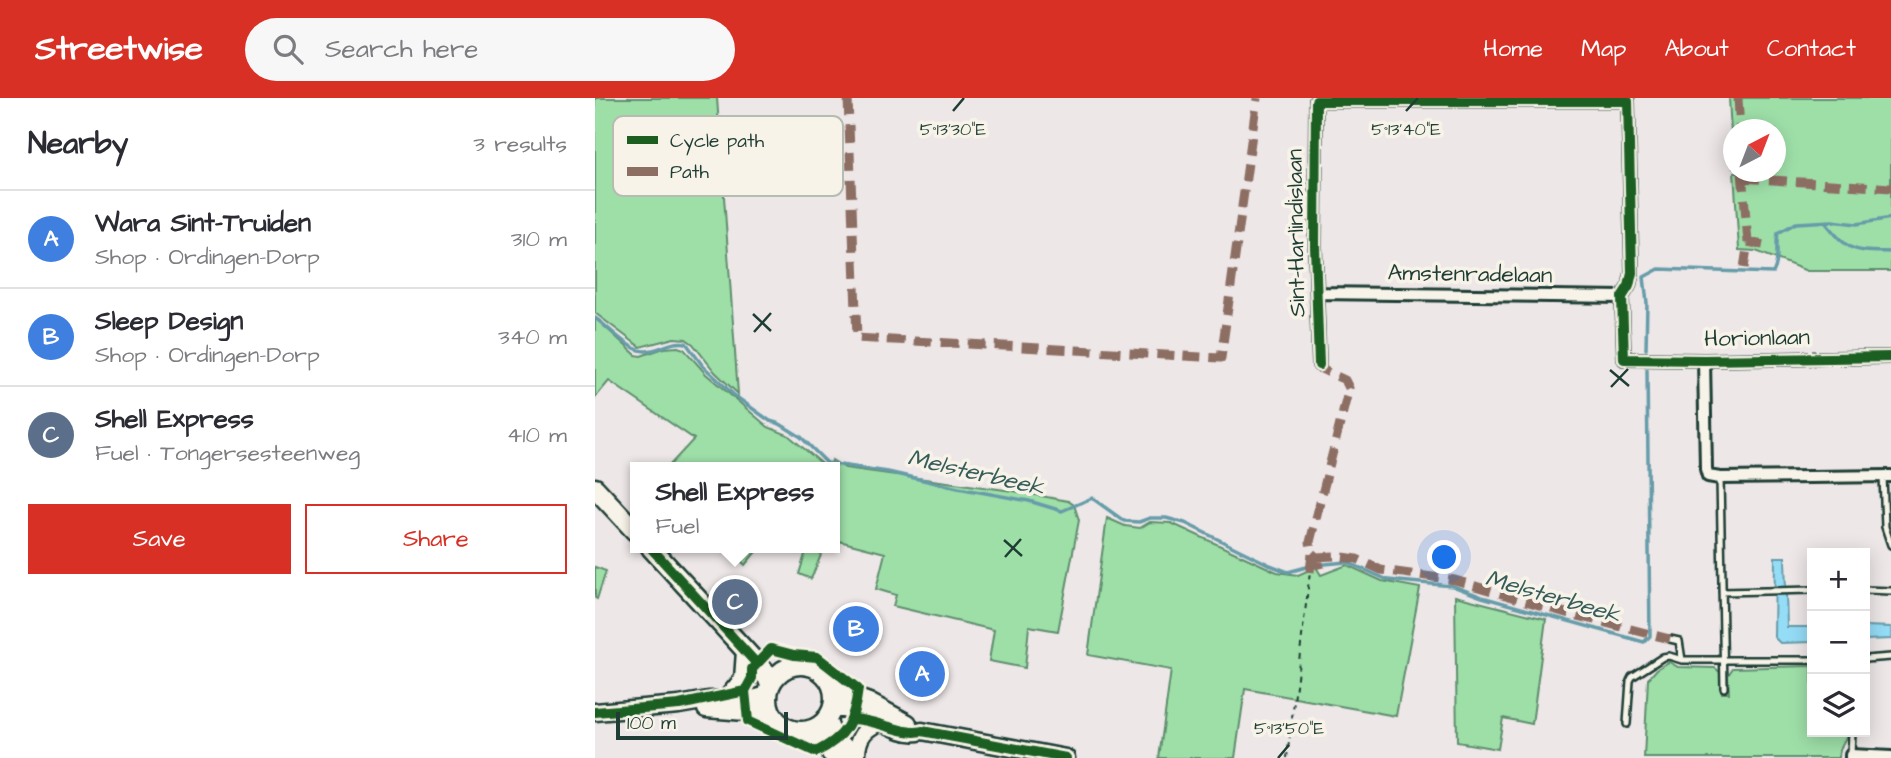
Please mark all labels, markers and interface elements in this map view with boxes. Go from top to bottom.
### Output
search box [245,18,735,81]
text: Streetwise [35,26,203,72]
icon: search [269,30,307,68]
text: Search here [325,31,478,67]
text: Home [1483,32,1543,66]
text: Map [1581,32,1626,66]
text: About [1664,32,1729,66]
text: Contact [1767,32,1856,66]
legend [613,116,843,196]
text: 5°13'30"E [920,117,987,142]
text: 5°13'40"E [1371,117,1441,142]
north arrow [1723,119,1786,182]
text: Nearby [28,123,128,165]
text: 3 results [473,128,567,160]
text: Cycle path [670,128,765,156]
street label: Sint-Harlindislaan [1279,148,1313,318]
text: Path [670,159,709,186]
text: Wara Sint-Truiden [95,205,311,241]
text: A [44,223,58,255]
text: 310 m [511,223,567,255]
text: Shop · Ordingen-Dorp [95,241,320,273]
street label: Amstenradelaan [1387,257,1553,291]
text: Sleep Design [95,303,243,339]
text: B [43,321,59,353]
text: 340 m [498,321,567,353]
street label: Horionlaan [1704,321,1810,355]
text: Shop · Ordingen-Dorp [95,339,320,371]
text: Shell Express [95,401,254,437]
text: C [43,419,59,451]
text: 410 m [507,419,567,451]
text: Fuel · Tongersesteenweg [95,437,360,469]
water label: Melsterbeek [905,441,1049,505]
popup [630,462,840,553]
text: Shell Express [656,474,814,510]
button: Save [28,504,291,574]
button: Share [305,504,567,574]
text: Fuel [656,510,699,542]
your location [1427,540,1461,574]
map controls [1807,548,1870,737]
button: + [1807,548,1870,611]
water label: Melsterbeek [1482,562,1626,633]
pin: C [712,576,758,628]
pin: B [833,603,879,655]
button: − [1807,611,1870,674]
pin: A [899,648,945,700]
button: layers [1807,674,1870,737]
scale bar [616,709,787,741]
text: 100 m [627,710,676,737]
text: 5°13'50"E [1254,716,1324,741]

